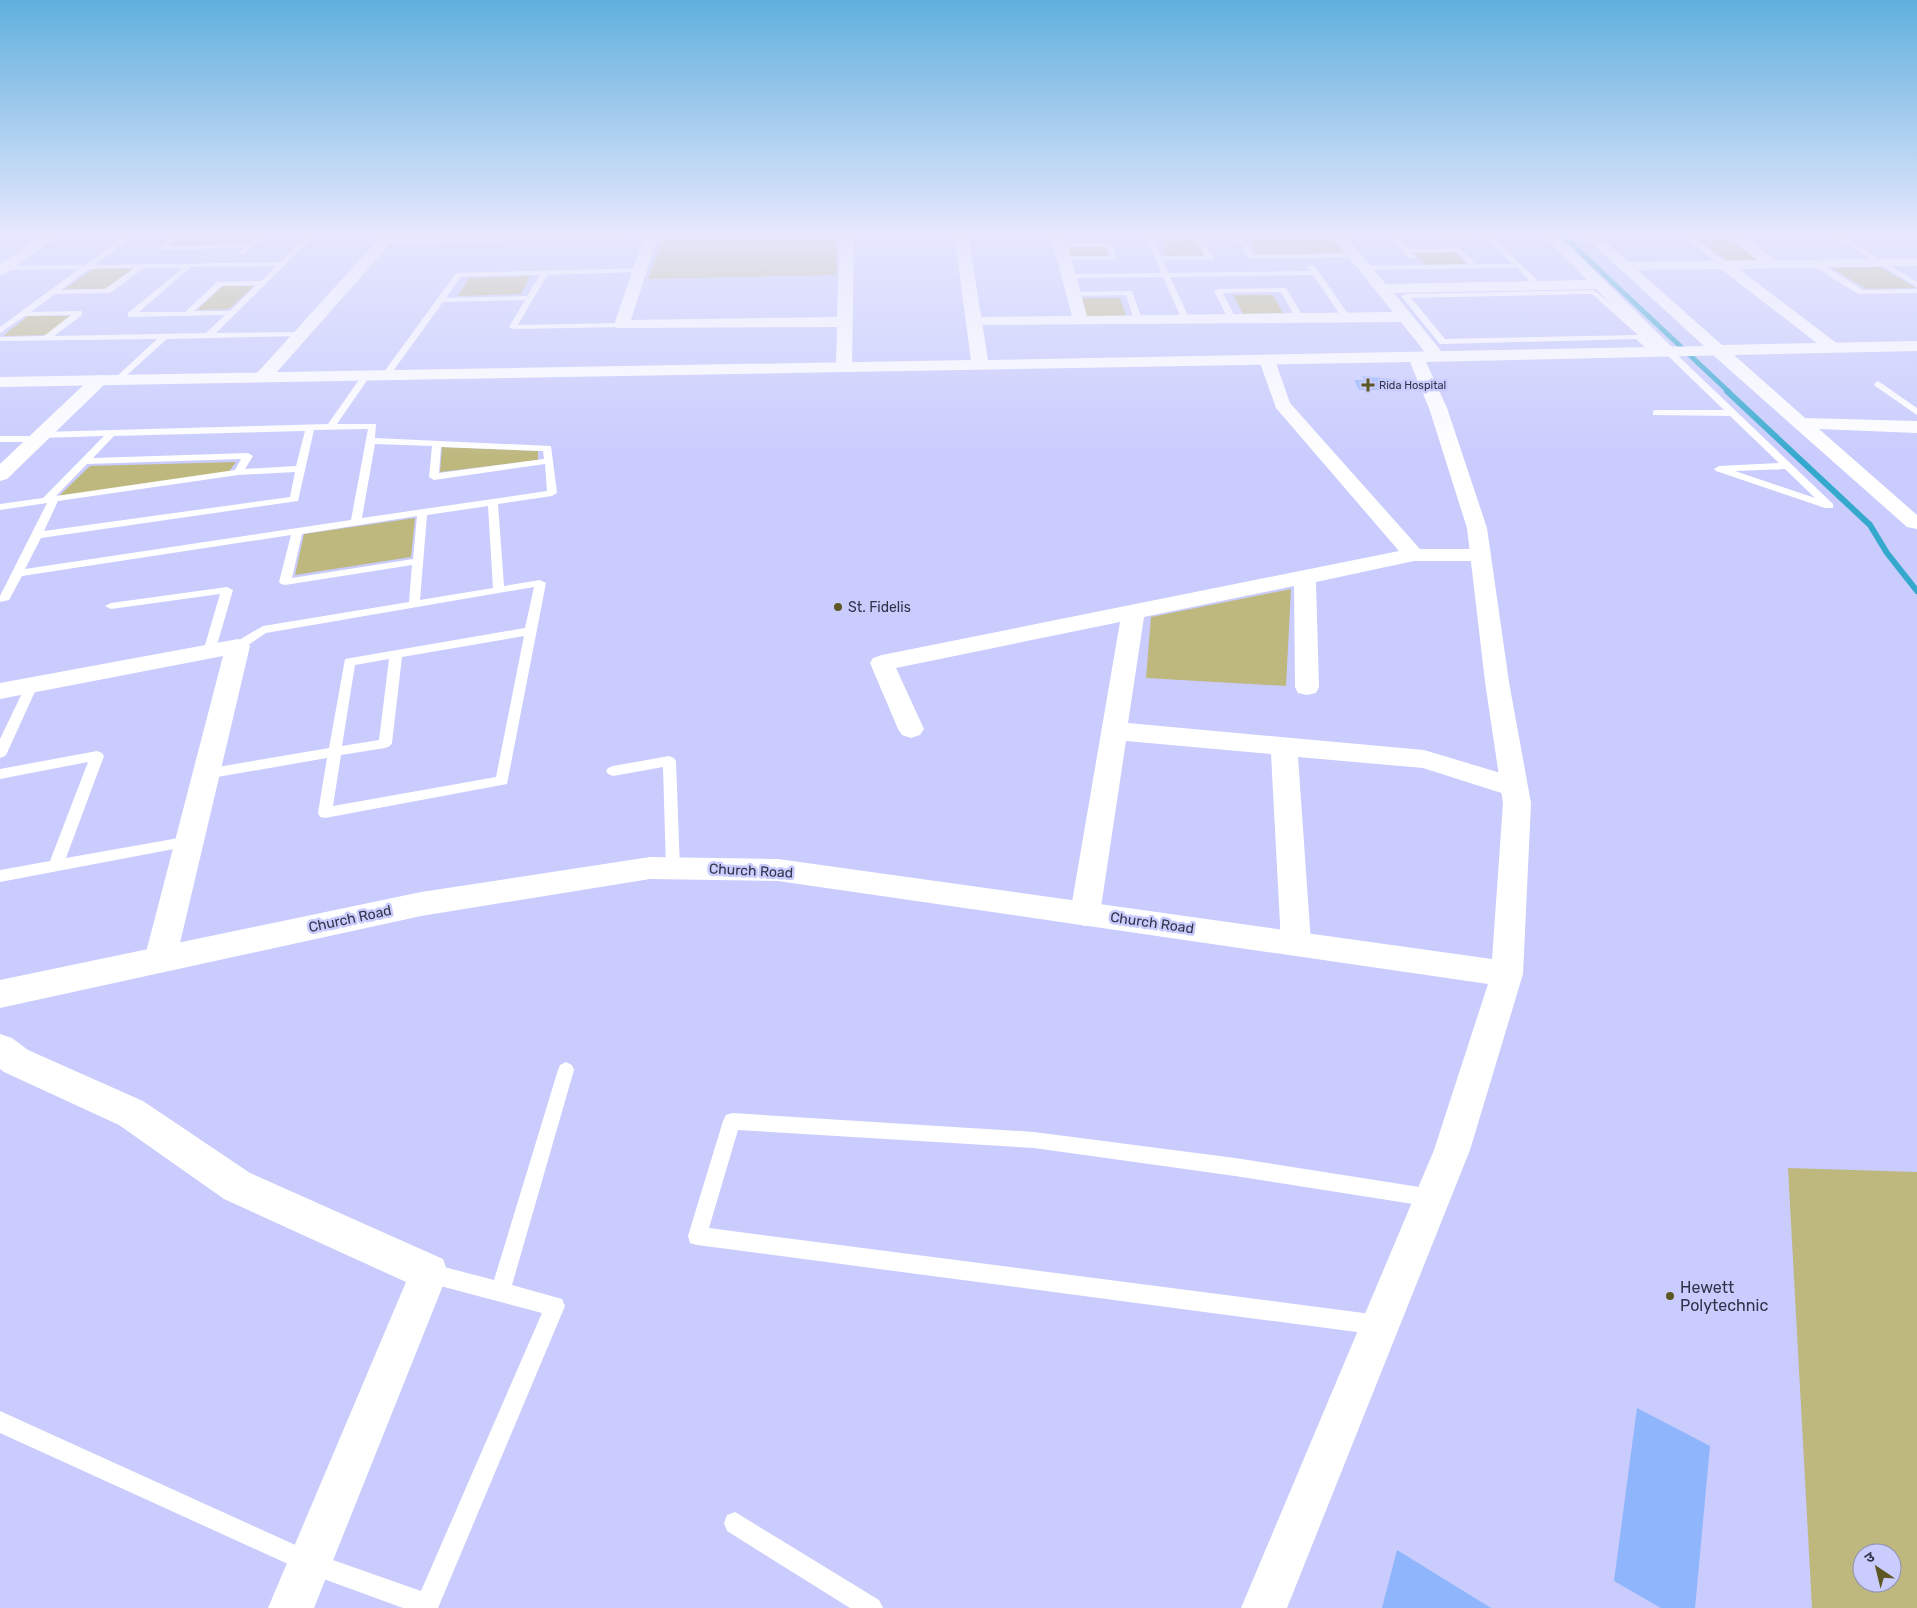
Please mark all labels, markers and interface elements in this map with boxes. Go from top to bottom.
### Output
marker: Rida Hospital [1361,378,1375,392]
place label: Rida Hospital [1379,379,1446,392]
place label: St. Fidelis [848,599,911,616]
marker: St. Fidelis [832,601,844,613]
street label: Church Road [708,860,794,882]
street label: Church Road [307,902,393,936]
street label: Church Road [1109,909,1195,937]
place label: Hewett Polytechnic [1680,1278,1768,1315]
marker: Hewett Polytechnic [1664,1290,1676,1302]
north arrow [1852,1543,1902,1593]
text: उ [1862,1548,1879,1567]

